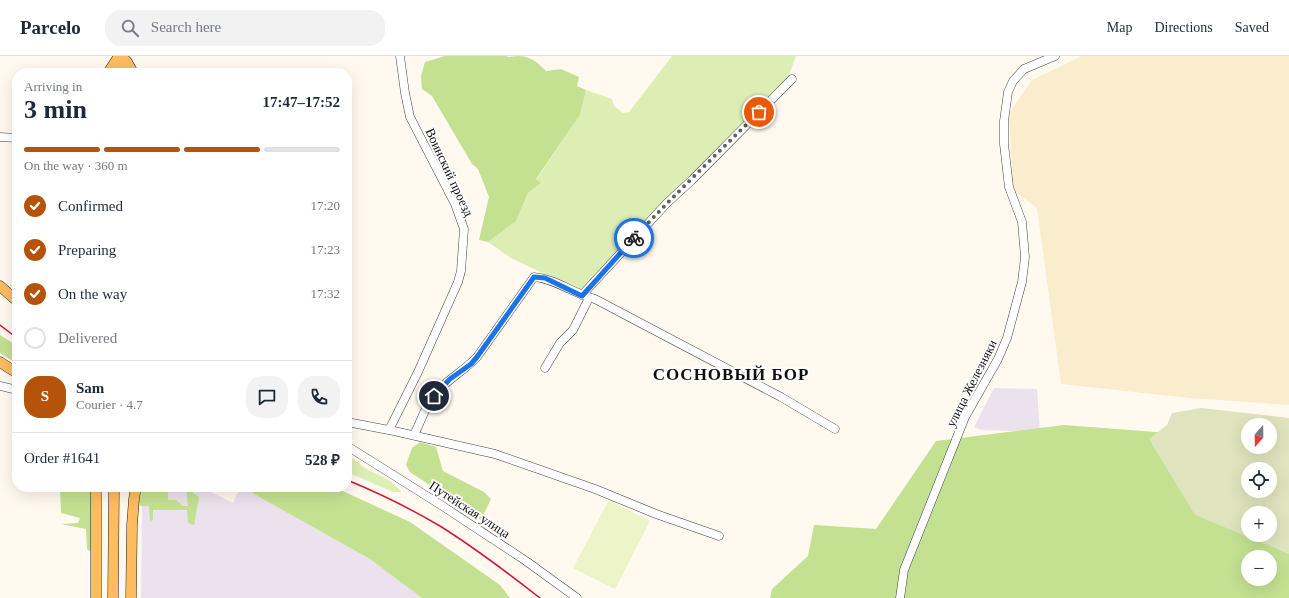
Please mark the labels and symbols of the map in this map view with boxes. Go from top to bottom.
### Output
pin [742,95,776,129]
street label: Воинский проезд [422,126,477,219]
courier [614,218,654,258]
street label: улица Железняки [943,337,1000,429]
district label: СОСНОВЫЙ БОР [653,365,809,384]
pin [417,379,451,413]
north arrow [1241,418,1277,454]
street label: Путейская улица [427,478,513,541]

